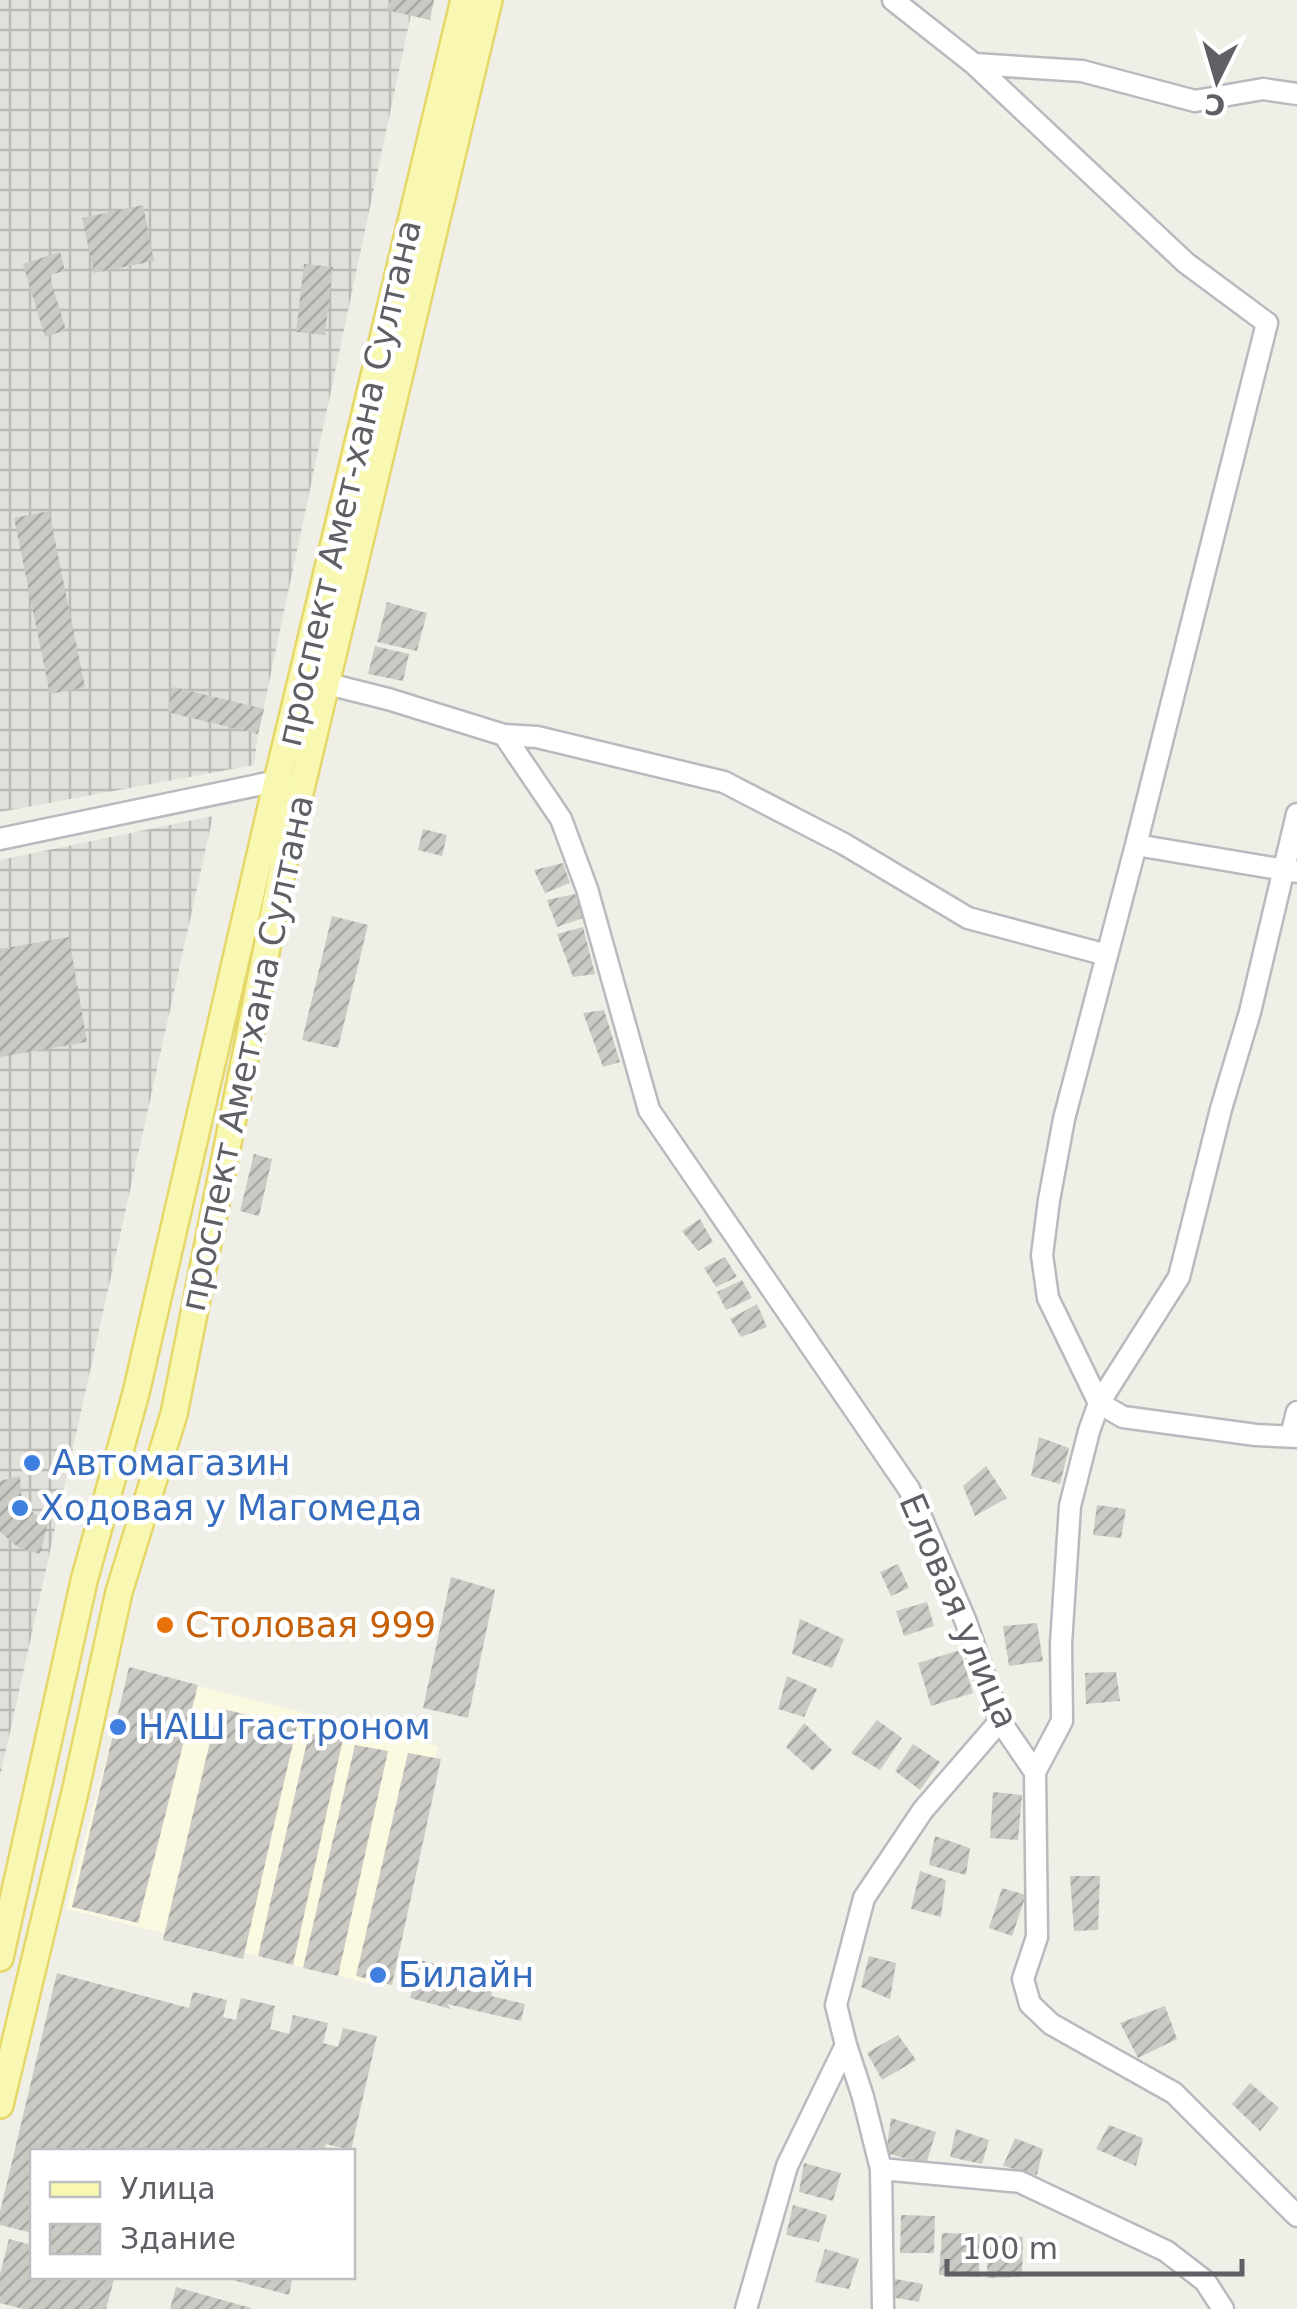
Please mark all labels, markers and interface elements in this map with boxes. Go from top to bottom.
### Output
north arrow [1167,30,1267,130]
text: С [1203,87,1227,122]
street label: проспект Амет-хана Султана [269,216,429,750]
street label: проспект Аметхана Султана [173,791,321,1315]
place label: Автомагазин [52,1443,290,1483]
marker: Автомагазин [21,1452,43,1474]
place label: Ходовая у Магомеда [40,1488,422,1528]
street label: Еловая улица [892,1488,1026,1734]
marker: Ходовая у Магомеда [9,1497,31,1519]
place label: Столовая 999 [185,1605,436,1645]
marker: Столовая 999 [154,1614,176,1636]
place label: НАШ гастроном [138,1707,431,1747]
marker: НАШ гастроном [107,1716,129,1738]
place label: Билайн [398,1955,534,1995]
marker: Билайн [367,1964,389,1986]
legend [30,2149,355,2279]
text: Улица [120,2171,216,2206]
scale bar [947,2214,1242,2276]
text: Здание [120,2221,236,2256]
text: 100 m [962,2231,1058,2266]

